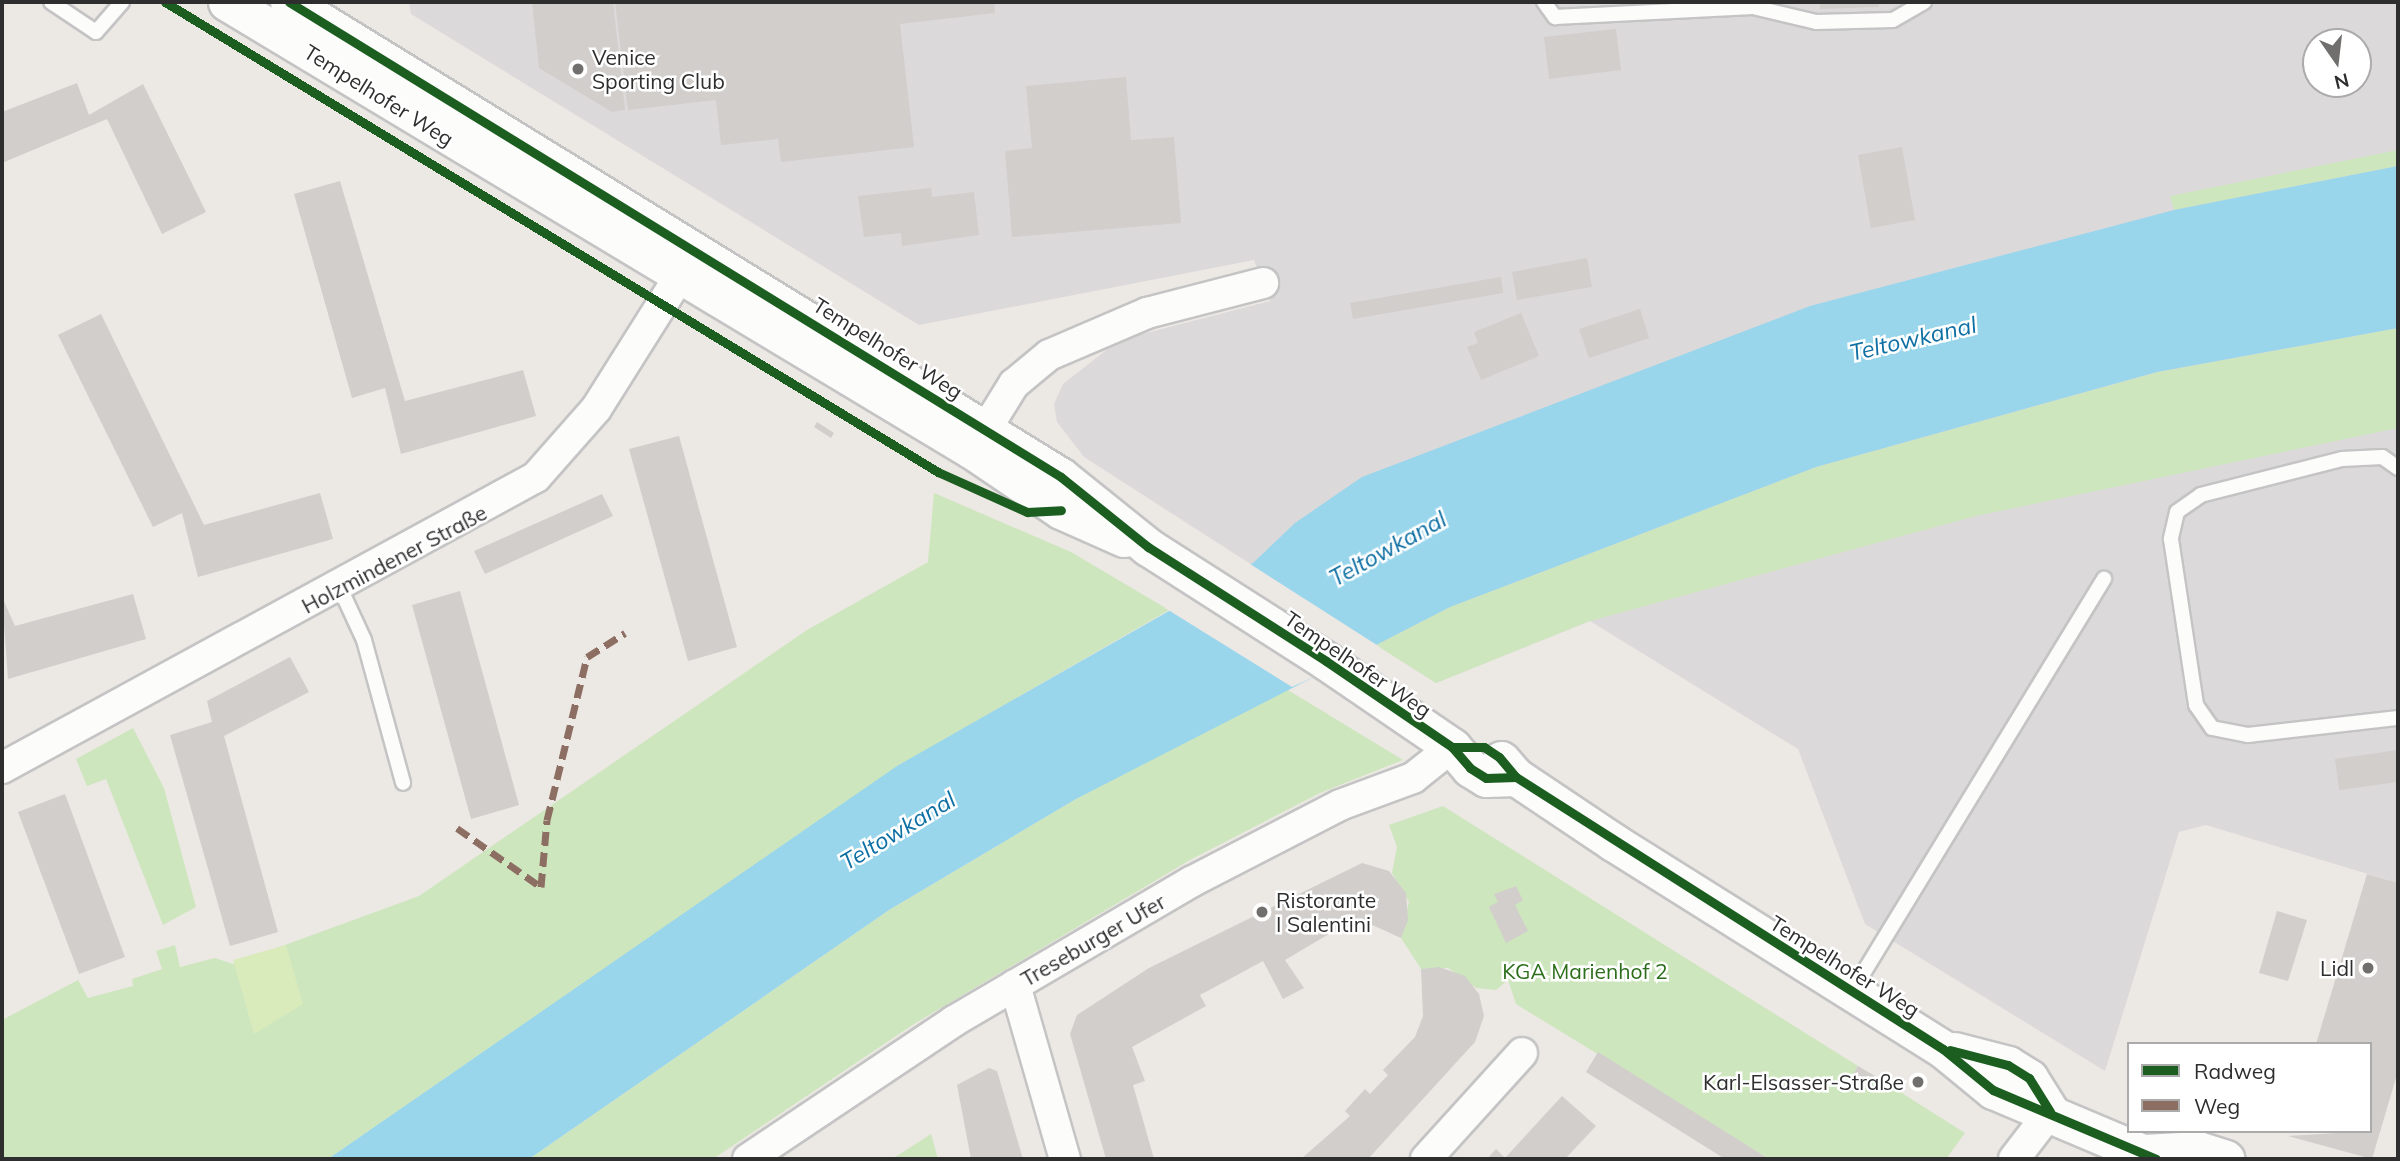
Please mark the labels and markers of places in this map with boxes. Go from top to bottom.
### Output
place label: Venice Sporting Club [592,44,725,94]
marker: Venice Sporting Club [570,61,586,77]
place label: Ristorante I Salentini [1276,887,1376,937]
marker: Ristorante I Salentini [1254,904,1270,920]
place label: Lidl [2320,955,2354,981]
marker: Lidl [2360,960,2376,976]
place label: Karl-Elsasser-Straße [1703,1069,1904,1095]
marker: Karl-Elsasser-Straße [1910,1074,1926,1090]

